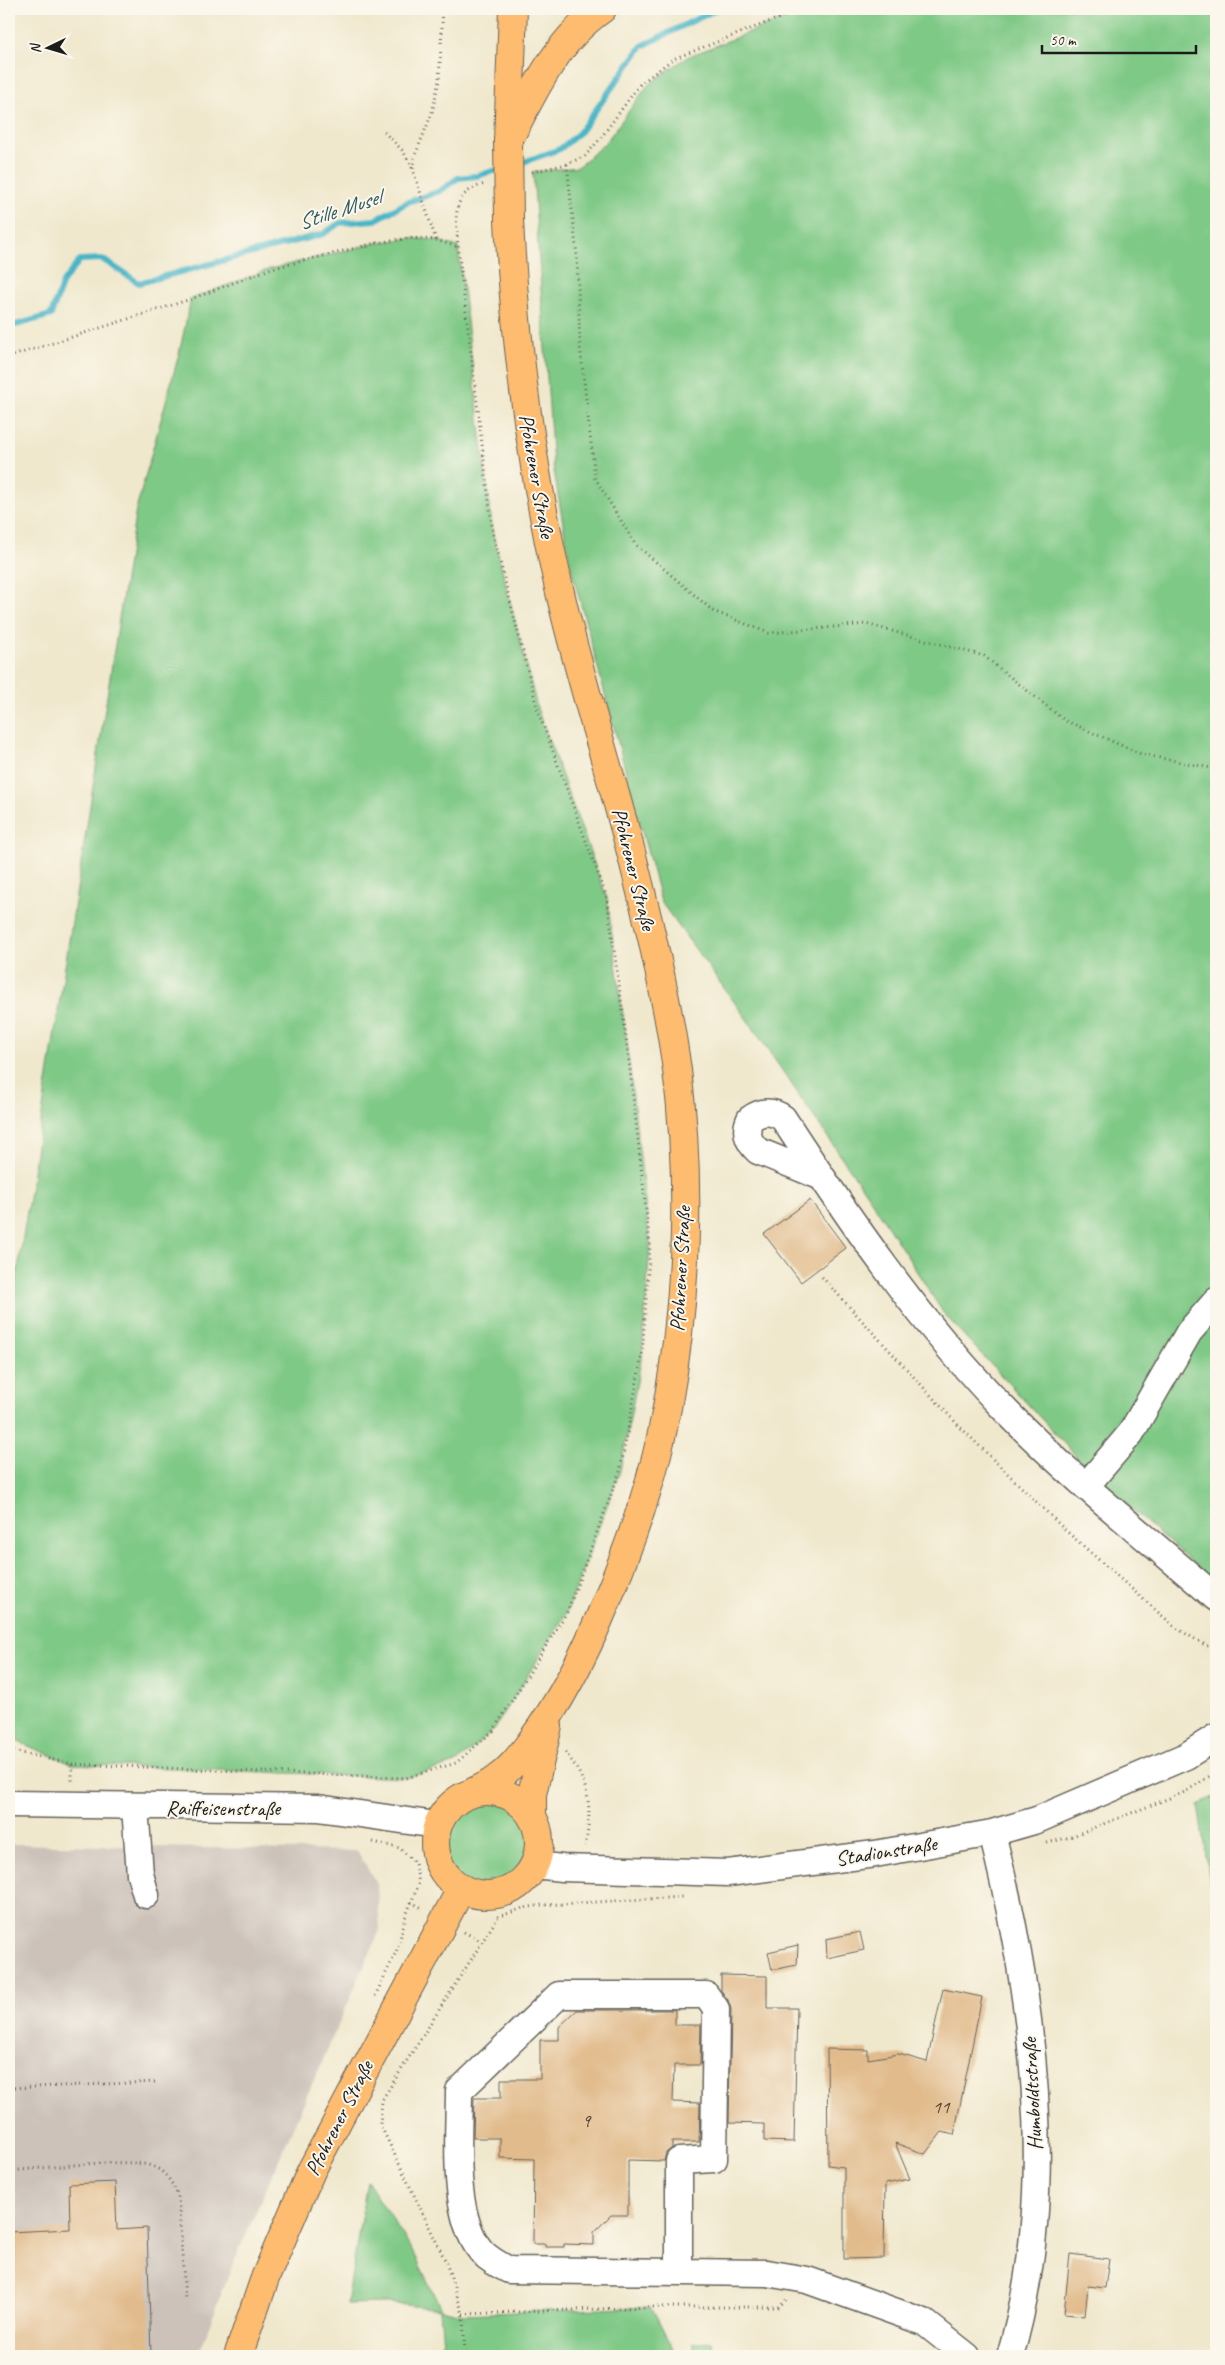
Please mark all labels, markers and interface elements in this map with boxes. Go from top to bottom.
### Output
north arrow [22,22,72,72]
scale bar [1042,22,1196,54]
text: 50 m [1050,31,1077,50]
text: N [26,42,44,54]
water label: Stille Musel [295,181,391,236]
street label: Pfohrener Straße [513,412,561,542]
street label: Pfohrener Straße [606,805,662,935]
street label: Pfohrener Straße [664,1204,696,1332]
street label: Raiffeisenstraße [166,1795,282,1821]
street label: Stadionstraße [834,1830,940,1872]
street label: Humboldtstraße [1016,2035,1048,2151]
street label: Pfohrener Straße [299,2054,380,2180]
house number: 11 [932,2095,951,2119]
house number: 9 [582,2109,592,2133]

